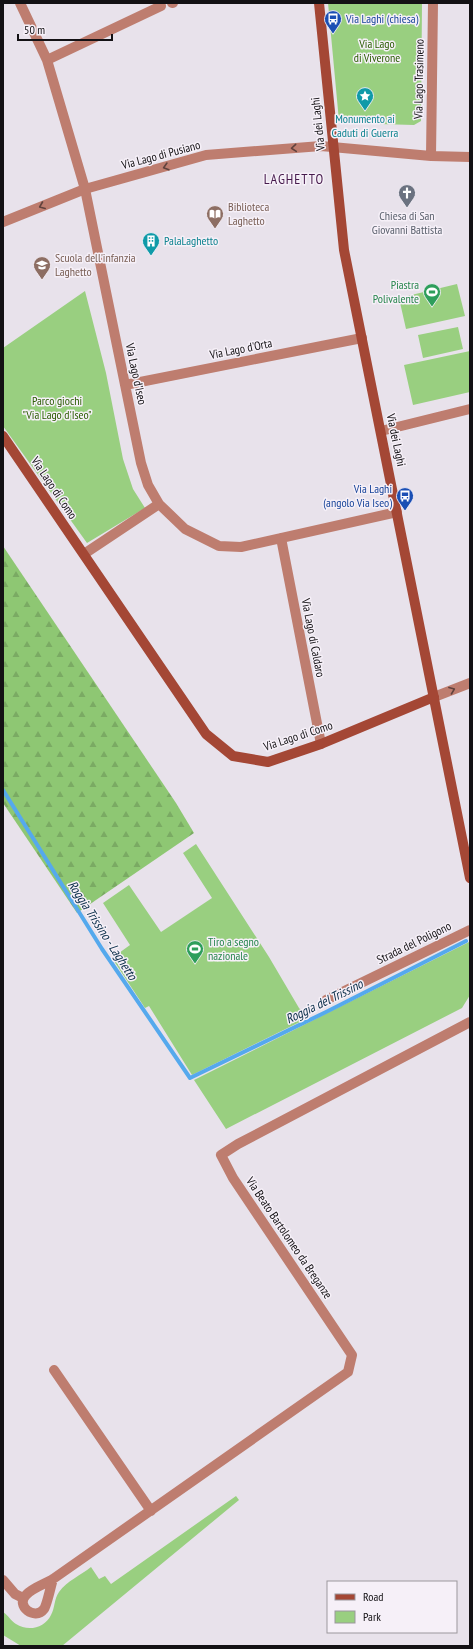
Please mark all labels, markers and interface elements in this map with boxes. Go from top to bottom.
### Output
bus stop icon: Via Laghi (chiesa) [323,9,343,34]
place label: Via Laghi (chiesa) [345,11,418,26]
scale bar [18,16,112,42]
text: 50 m [24,22,45,37]
park label: Via Lago di Viverone [354,36,400,65]
street label: Via Lago Trasimeno [410,39,427,120]
place icon: Monumento ai Caduti di Guerra [355,86,375,111]
street label: Via dei Laghi [307,97,328,152]
place label: Monumento ai Caduti di Guerra [332,111,399,140]
street label: Via Lago di Pusiano [119,137,202,172]
one-way arrow [291,143,297,152]
one-way arrow [162,162,169,171]
district label: LAGHETTO [264,170,324,188]
church icon: Chiesa di San Giovanni Battista [397,183,417,208]
place label: Biblioteca Laghetto [228,199,269,228]
one-way arrow [39,202,46,210]
library icon: Biblioteca Laghetto [205,204,225,229]
place label: Chiesa di San Giovanni Battista [372,208,442,237]
building icon: PalaLaghetto [141,231,161,256]
place label: PalaLaghetto [164,233,218,248]
place label: Scuola dell'infanzia Laghetto [55,250,136,279]
school or university icon: Scuola dell'infanzia Laghetto [32,255,52,280]
place label: Piastra Polivalente [373,277,419,306]
sports icon: Piastra Polivalente [422,282,442,307]
street label: Via Lago d'Orta [207,335,274,362]
street label: Via Lago d'Iseo [122,341,150,406]
park label: Parco giochi "Via Lago d'Iseo" [23,393,92,422]
street label: Via dei Laghi [383,411,409,468]
street label: Via Lago di Como [28,453,81,522]
place label: Via Laghi (angolo Via Iseo) [323,481,392,510]
bus stop icon: Via Laghi (angolo Via Iseo) [395,486,415,511]
street label: Via Lago di Caldaro [298,596,328,678]
one-way arrow [449,687,456,695]
street label: Via Lago di Como [260,717,334,754]
water label: Roggia Trissino - Laghetto [64,877,142,984]
street label: Strada del Poligono [374,918,453,967]
place label: Tiro a segno nazionale [208,934,259,963]
sports icon: Tiro a segno nazionale [185,939,205,964]
water label: Roggia del Trissino [283,975,367,1027]
street label: Via Beato Bartolomeo da Breganze [243,1173,336,1301]
legend [327,1581,457,1633]
text: Road [363,1589,383,1604]
text: Park [363,1609,381,1624]

